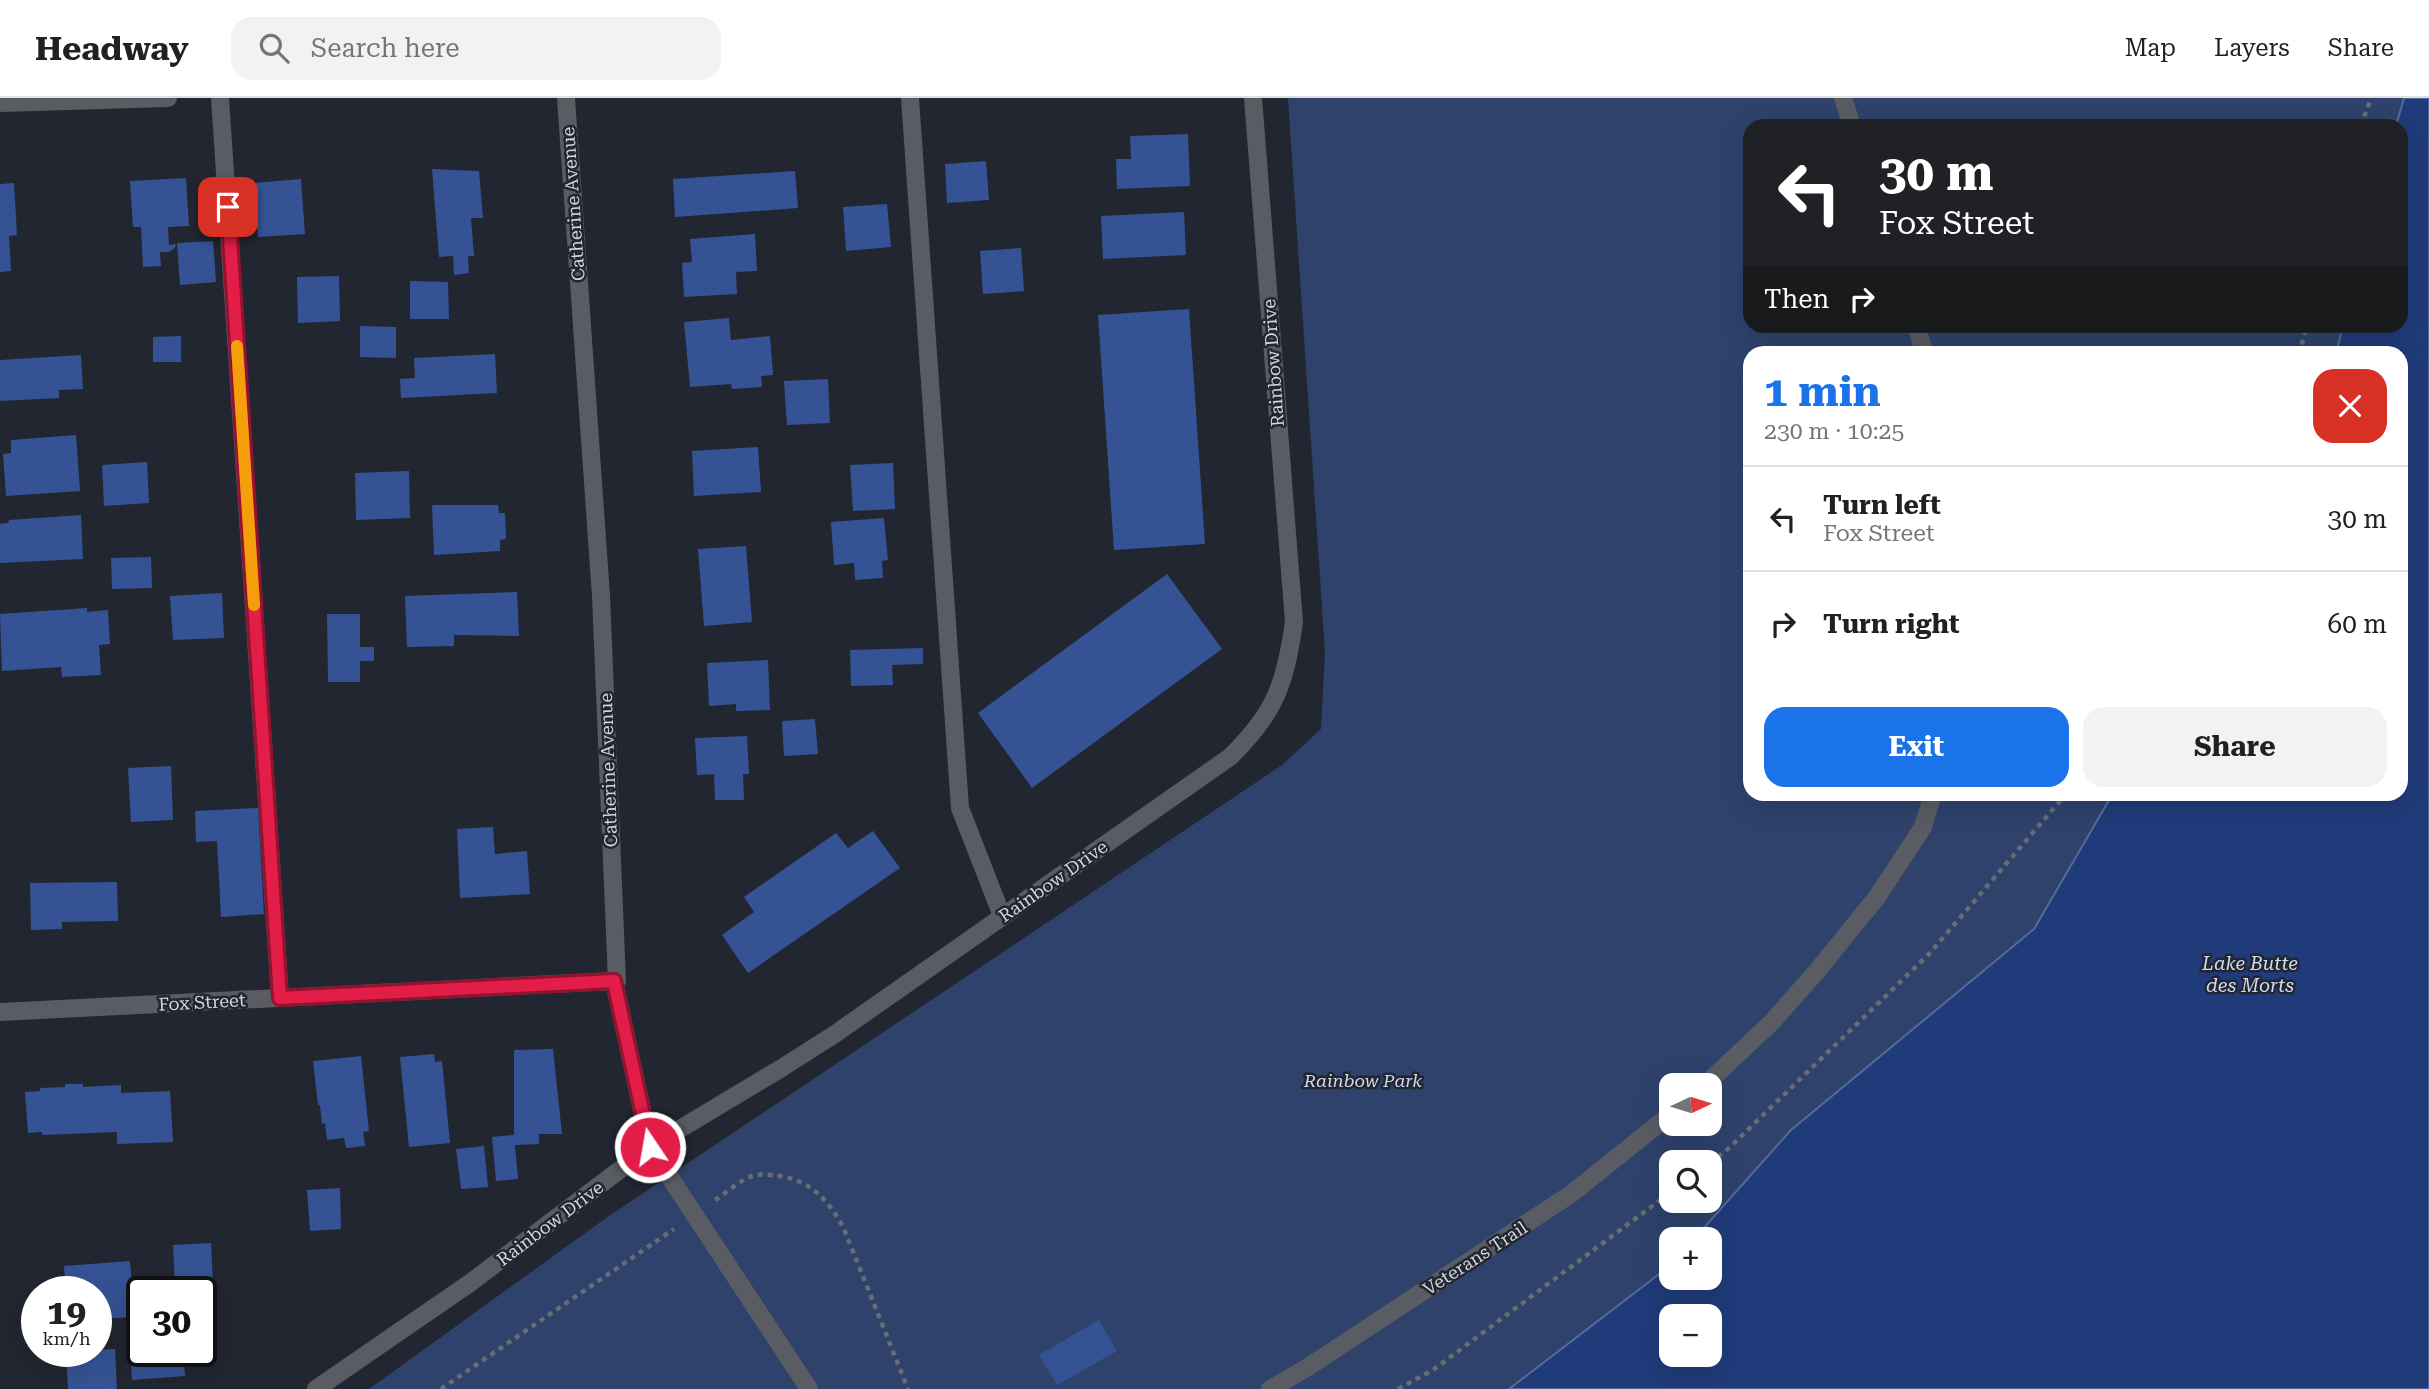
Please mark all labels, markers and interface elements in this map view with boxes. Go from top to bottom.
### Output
search box [231,17,721,80]
text: Headway [35,29,189,68]
icon: search [255,29,293,67]
text: Search here [311,33,460,63]
text: Map [2125,34,2176,62]
text: Layers [2214,34,2290,62]
text: Share [2328,34,2394,62]
street label: Catherine Avenue [557,126,589,282]
text: 30 m [1879,145,1994,202]
icon: left [1764,147,1855,238]
pin [198,177,258,237]
icon: arrive [209,188,247,226]
text: Fox Street [1879,204,2034,242]
icon: right [1843,280,1881,318]
text: Then [1764,284,1829,314]
street label: Rainbow Drive [1258,298,1288,428]
text: 1 min [1764,367,1881,416]
button: close [2313,369,2387,443]
text: 230 m · 10:25 [1764,418,1904,445]
text: Turn left [1823,490,1941,520]
icon: left [1764,500,1802,538]
text: 30 m [2328,504,2387,534]
text: Fox Street [1823,520,1935,547]
icon: right [1764,605,1802,643]
text: Turn right [1823,609,1959,639]
text: 60 m [2328,609,2387,639]
street label: Catherine Avenue [595,692,621,848]
button: Exit [1764,707,2069,787]
button: Share [2083,707,2387,787]
street label: Rainbow Drive [995,836,1112,926]
water label: Lake Butte des Morts [2201,952,2298,997]
street label: Fox Street [158,989,246,1015]
park label: Rainbow Park [1303,1070,1422,1091]
north arrow [1659,1073,1722,1136]
map controls [1659,1073,1722,1367]
position arrow [613,1110,687,1184]
button: search [1659,1150,1722,1213]
street label: Rainbow Drive [493,1176,607,1270]
street label: Veterans Trail [1419,1216,1531,1299]
button: + [1659,1227,1722,1290]
speed limit sign: 30 [126,1276,217,1367]
text: 19 [47,1292,86,1333]
button: − [1659,1304,1722,1367]
text: km/h [42,1328,91,1349]

